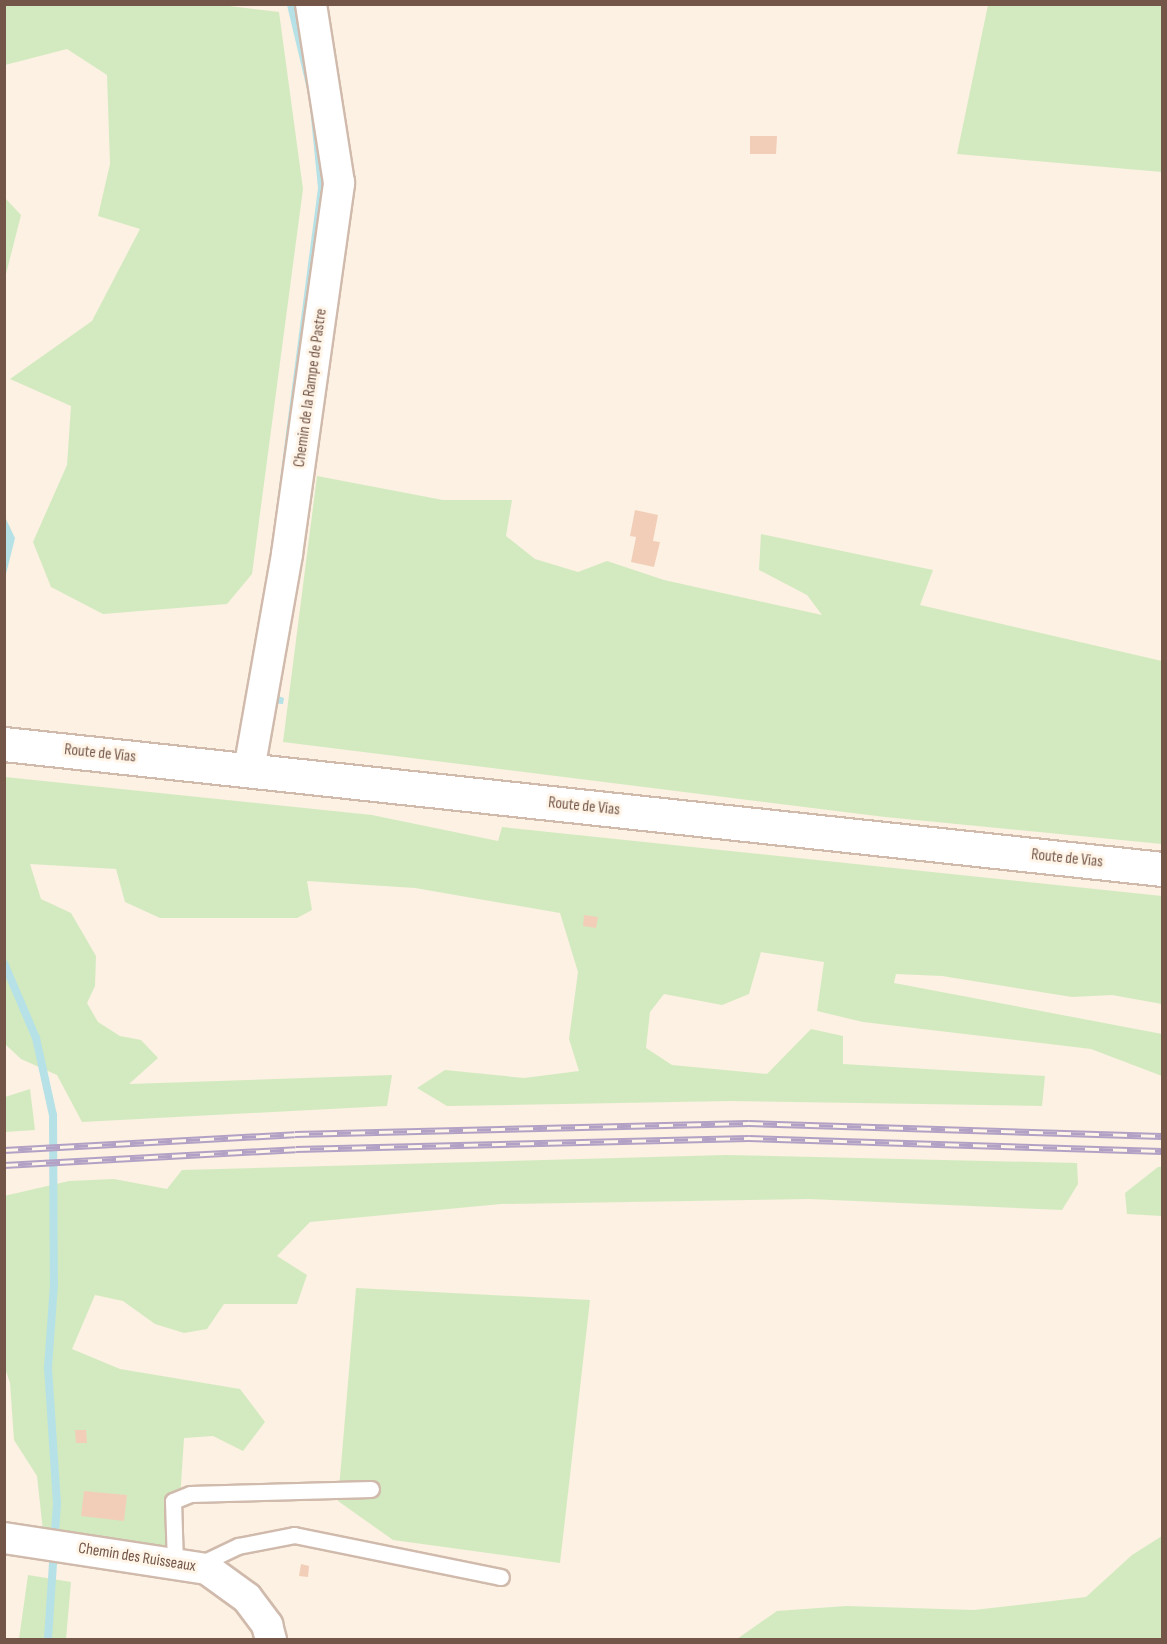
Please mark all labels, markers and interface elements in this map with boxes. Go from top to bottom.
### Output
street label: Chemin de la Rampe de Pastre [290,307,332,469]
street label: Route de Vias [63,741,137,767]
street label: Route de Vias [547,794,621,820]
street label: Route de Vias [1030,846,1104,872]
street label: Chemin des Ruisseaux [77,1539,197,1577]

